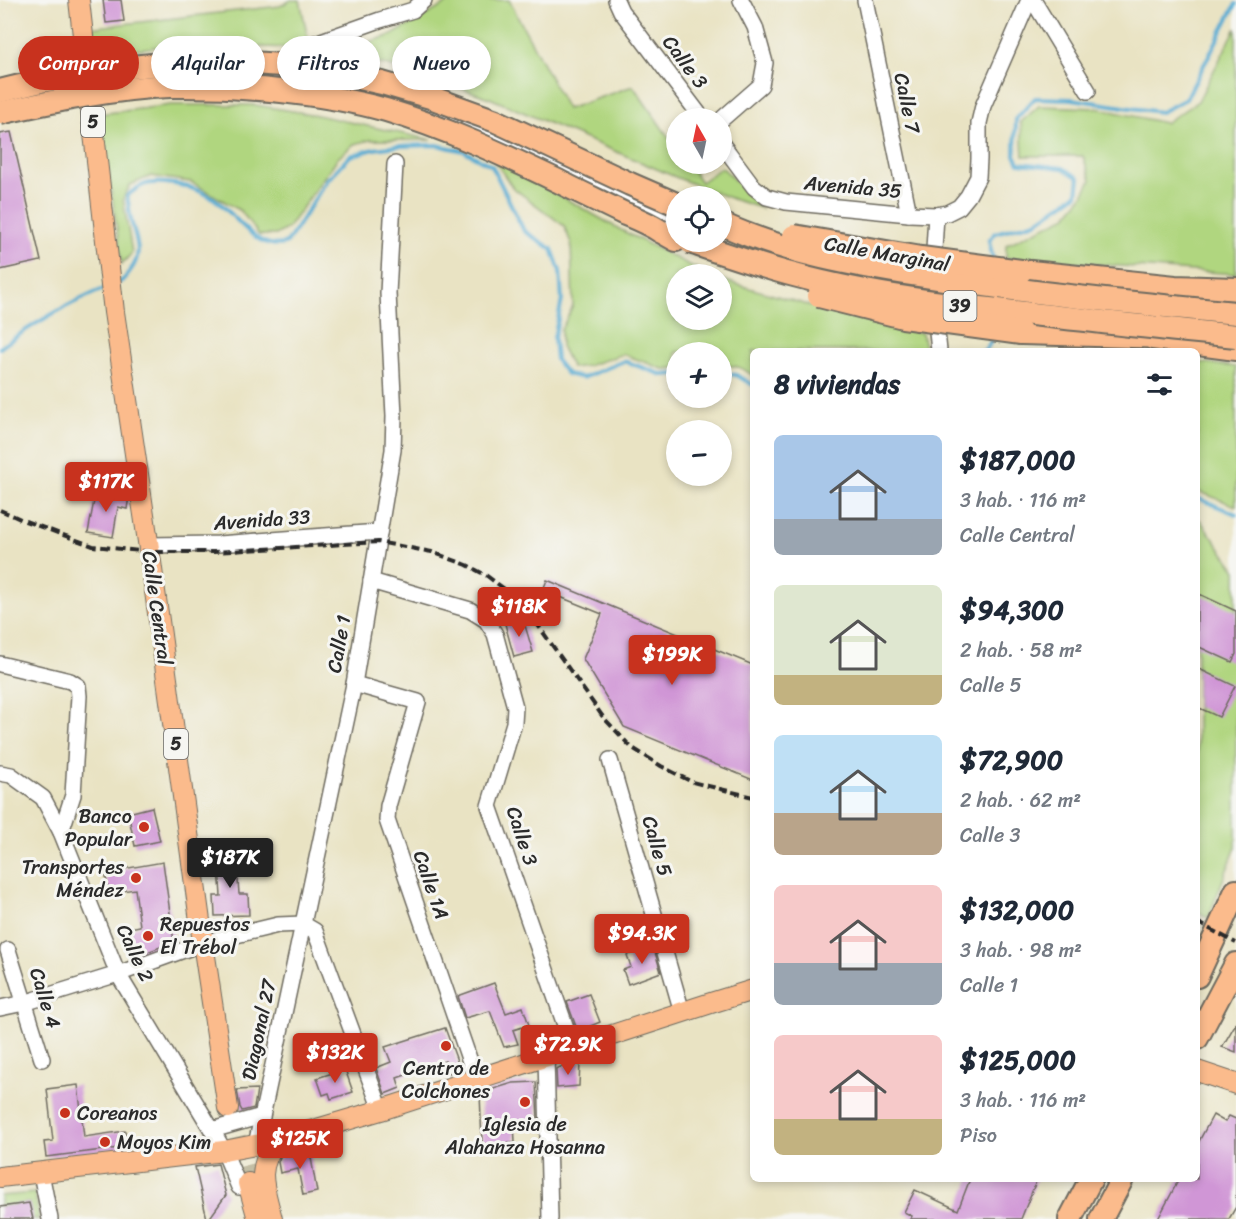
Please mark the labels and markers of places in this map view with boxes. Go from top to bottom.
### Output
pin: $117K [64,462,148,513]
pin: $118K [477,587,561,638]
pin: $199K [630,635,714,686]
place label: Banco Popular [64,799,133,857]
marker: Banco Popular [137,820,151,834]
pin: $187K [188,838,272,889]
place label: Transportes Méndez [22,850,125,908]
marker: Transportes Méndez [129,871,143,885]
place label: Repuestos El Trébol [160,907,251,965]
pin: $94.3K [593,914,691,965]
marker: Repuestos El Trébol [141,929,155,943]
pin: $72.9K [519,1025,617,1076]
pin: $132K [293,1033,377,1084]
marker: Centro de Colchones [439,1039,453,1053]
place label: Centro de Colchones [402,1051,491,1109]
marker: Iglesia de Alahanza Hosanna [518,1095,532,1109]
place label: Coreanos [77,1096,158,1131]
marker: Coreanos [58,1106,72,1120]
place label: Iglesia de Alahanza Hosanna [444,1107,605,1165]
pin: $125K [258,1119,342,1170]
place label: Moyos Kim [117,1125,211,1160]
marker: Moyos Kim [98,1135,112,1149]

